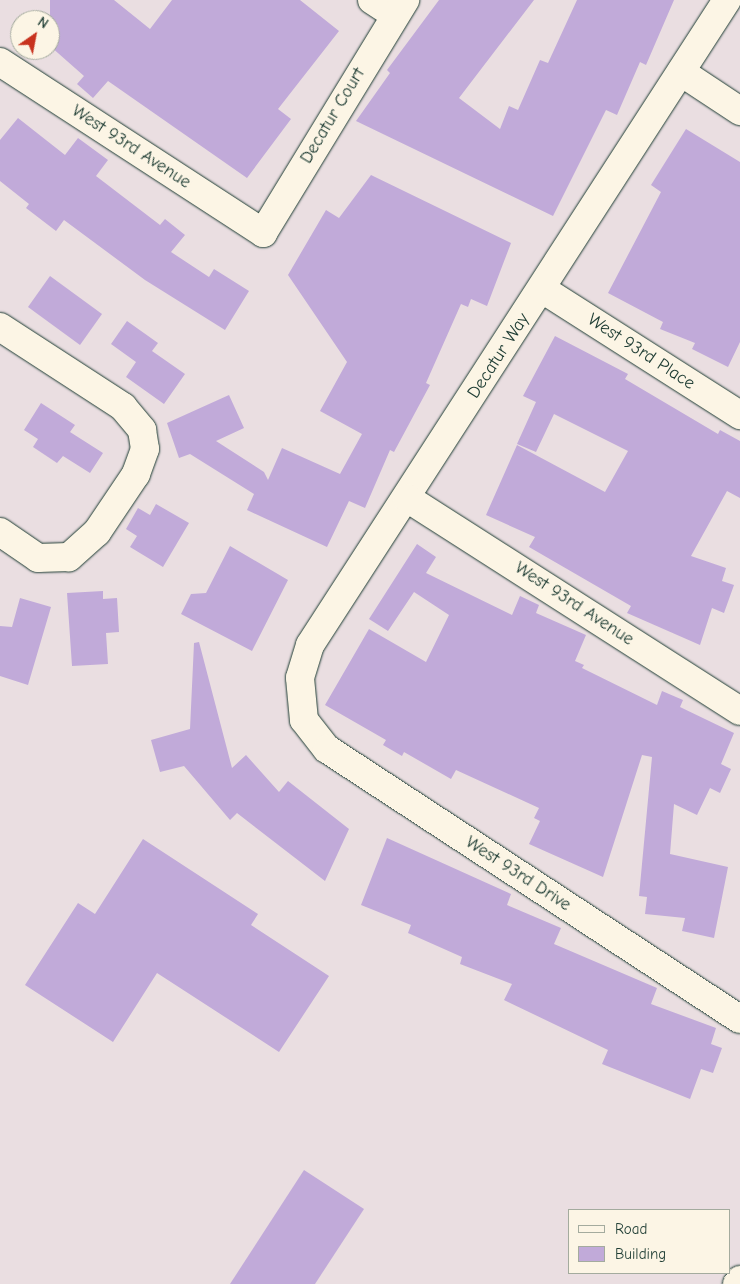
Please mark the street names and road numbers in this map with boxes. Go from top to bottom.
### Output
street label: Decatur Court [296,64,370,168]
street label: West 93rd Avenue [67,100,195,194]
street label: Decatur Way [463,309,535,403]
street label: West 93rd Place [583,309,699,395]
street label: West 93rd Avenue [510,557,638,651]
street label: West 93rd Drive [461,832,575,916]

